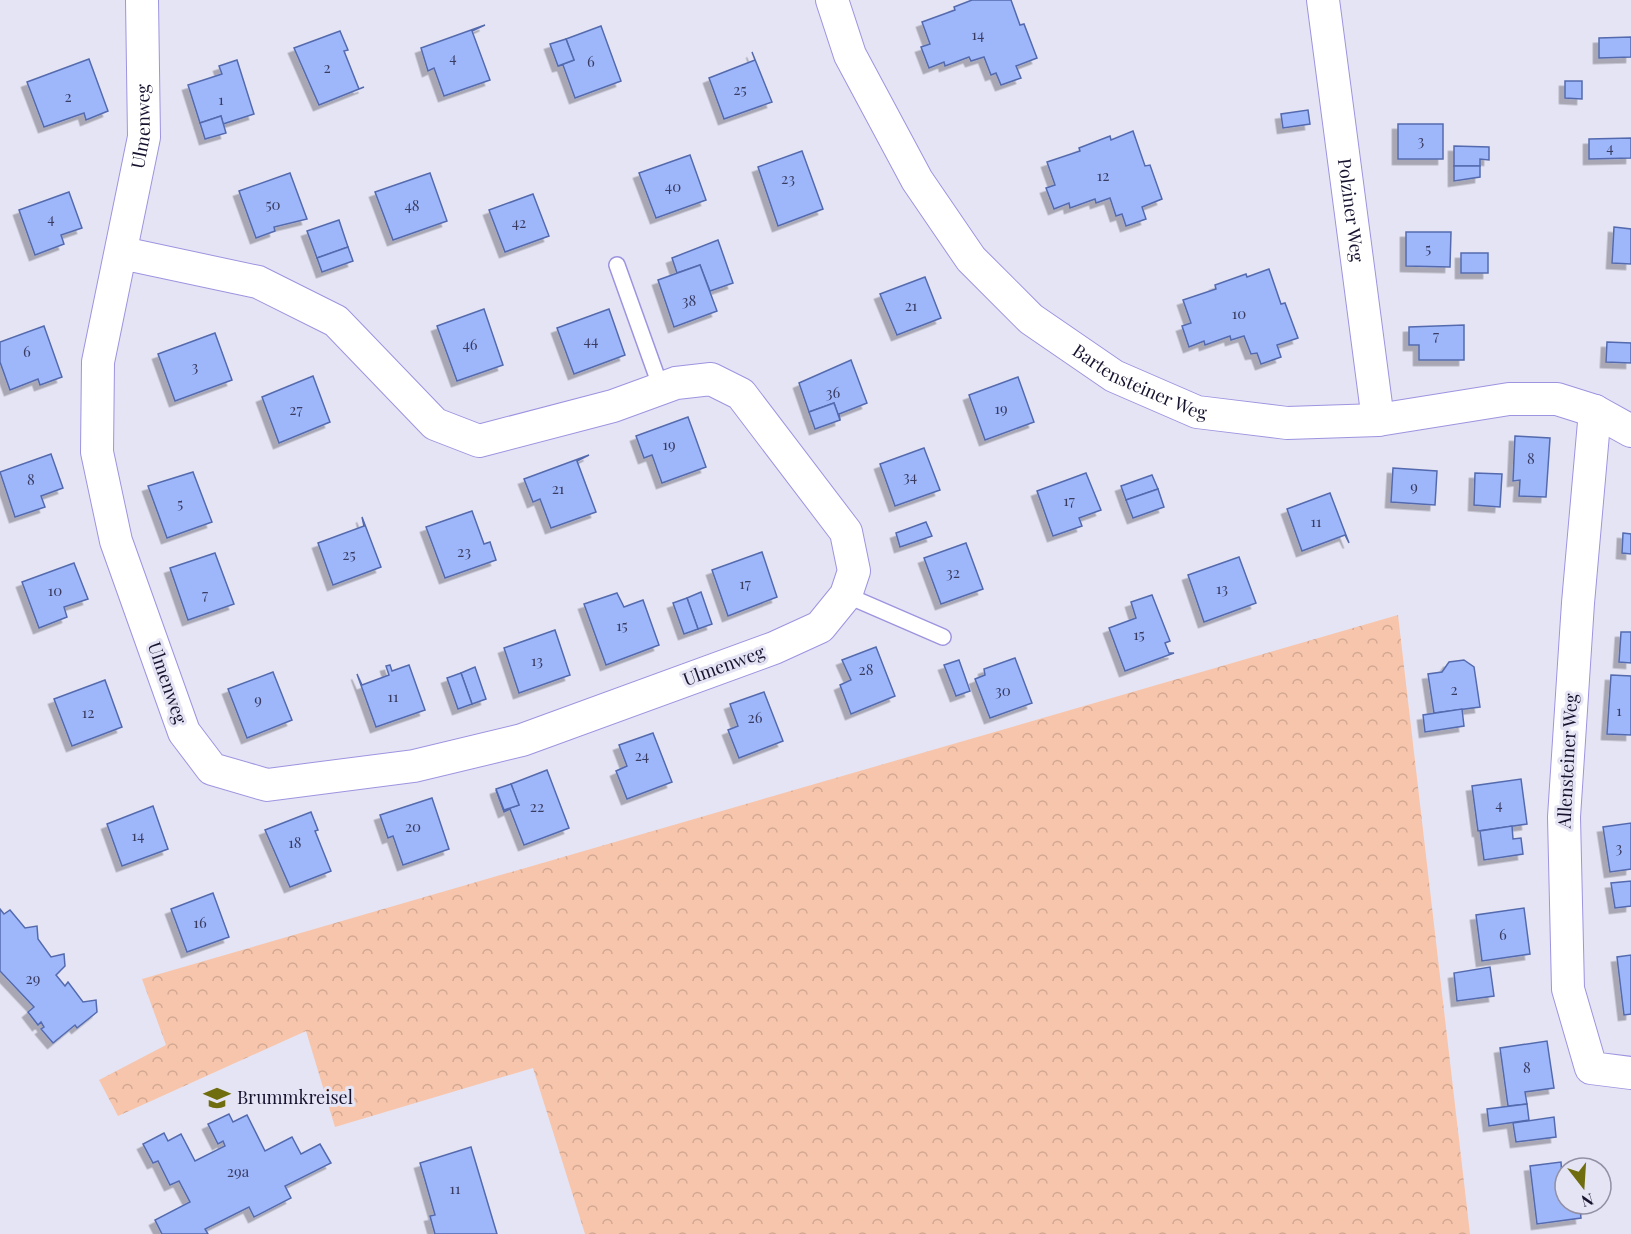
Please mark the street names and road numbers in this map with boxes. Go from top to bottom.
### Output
street label: Ulmenweg [125,83,155,171]
street label: Polziner Weg [1333,157,1370,264]
street label: Bartensteiner Weg [1068,338,1209,424]
street label: Ulmenweg [143,639,193,727]
street label: Ulmenweg [680,639,768,691]
street label: Allensteiner Weg [1551,692,1583,830]

